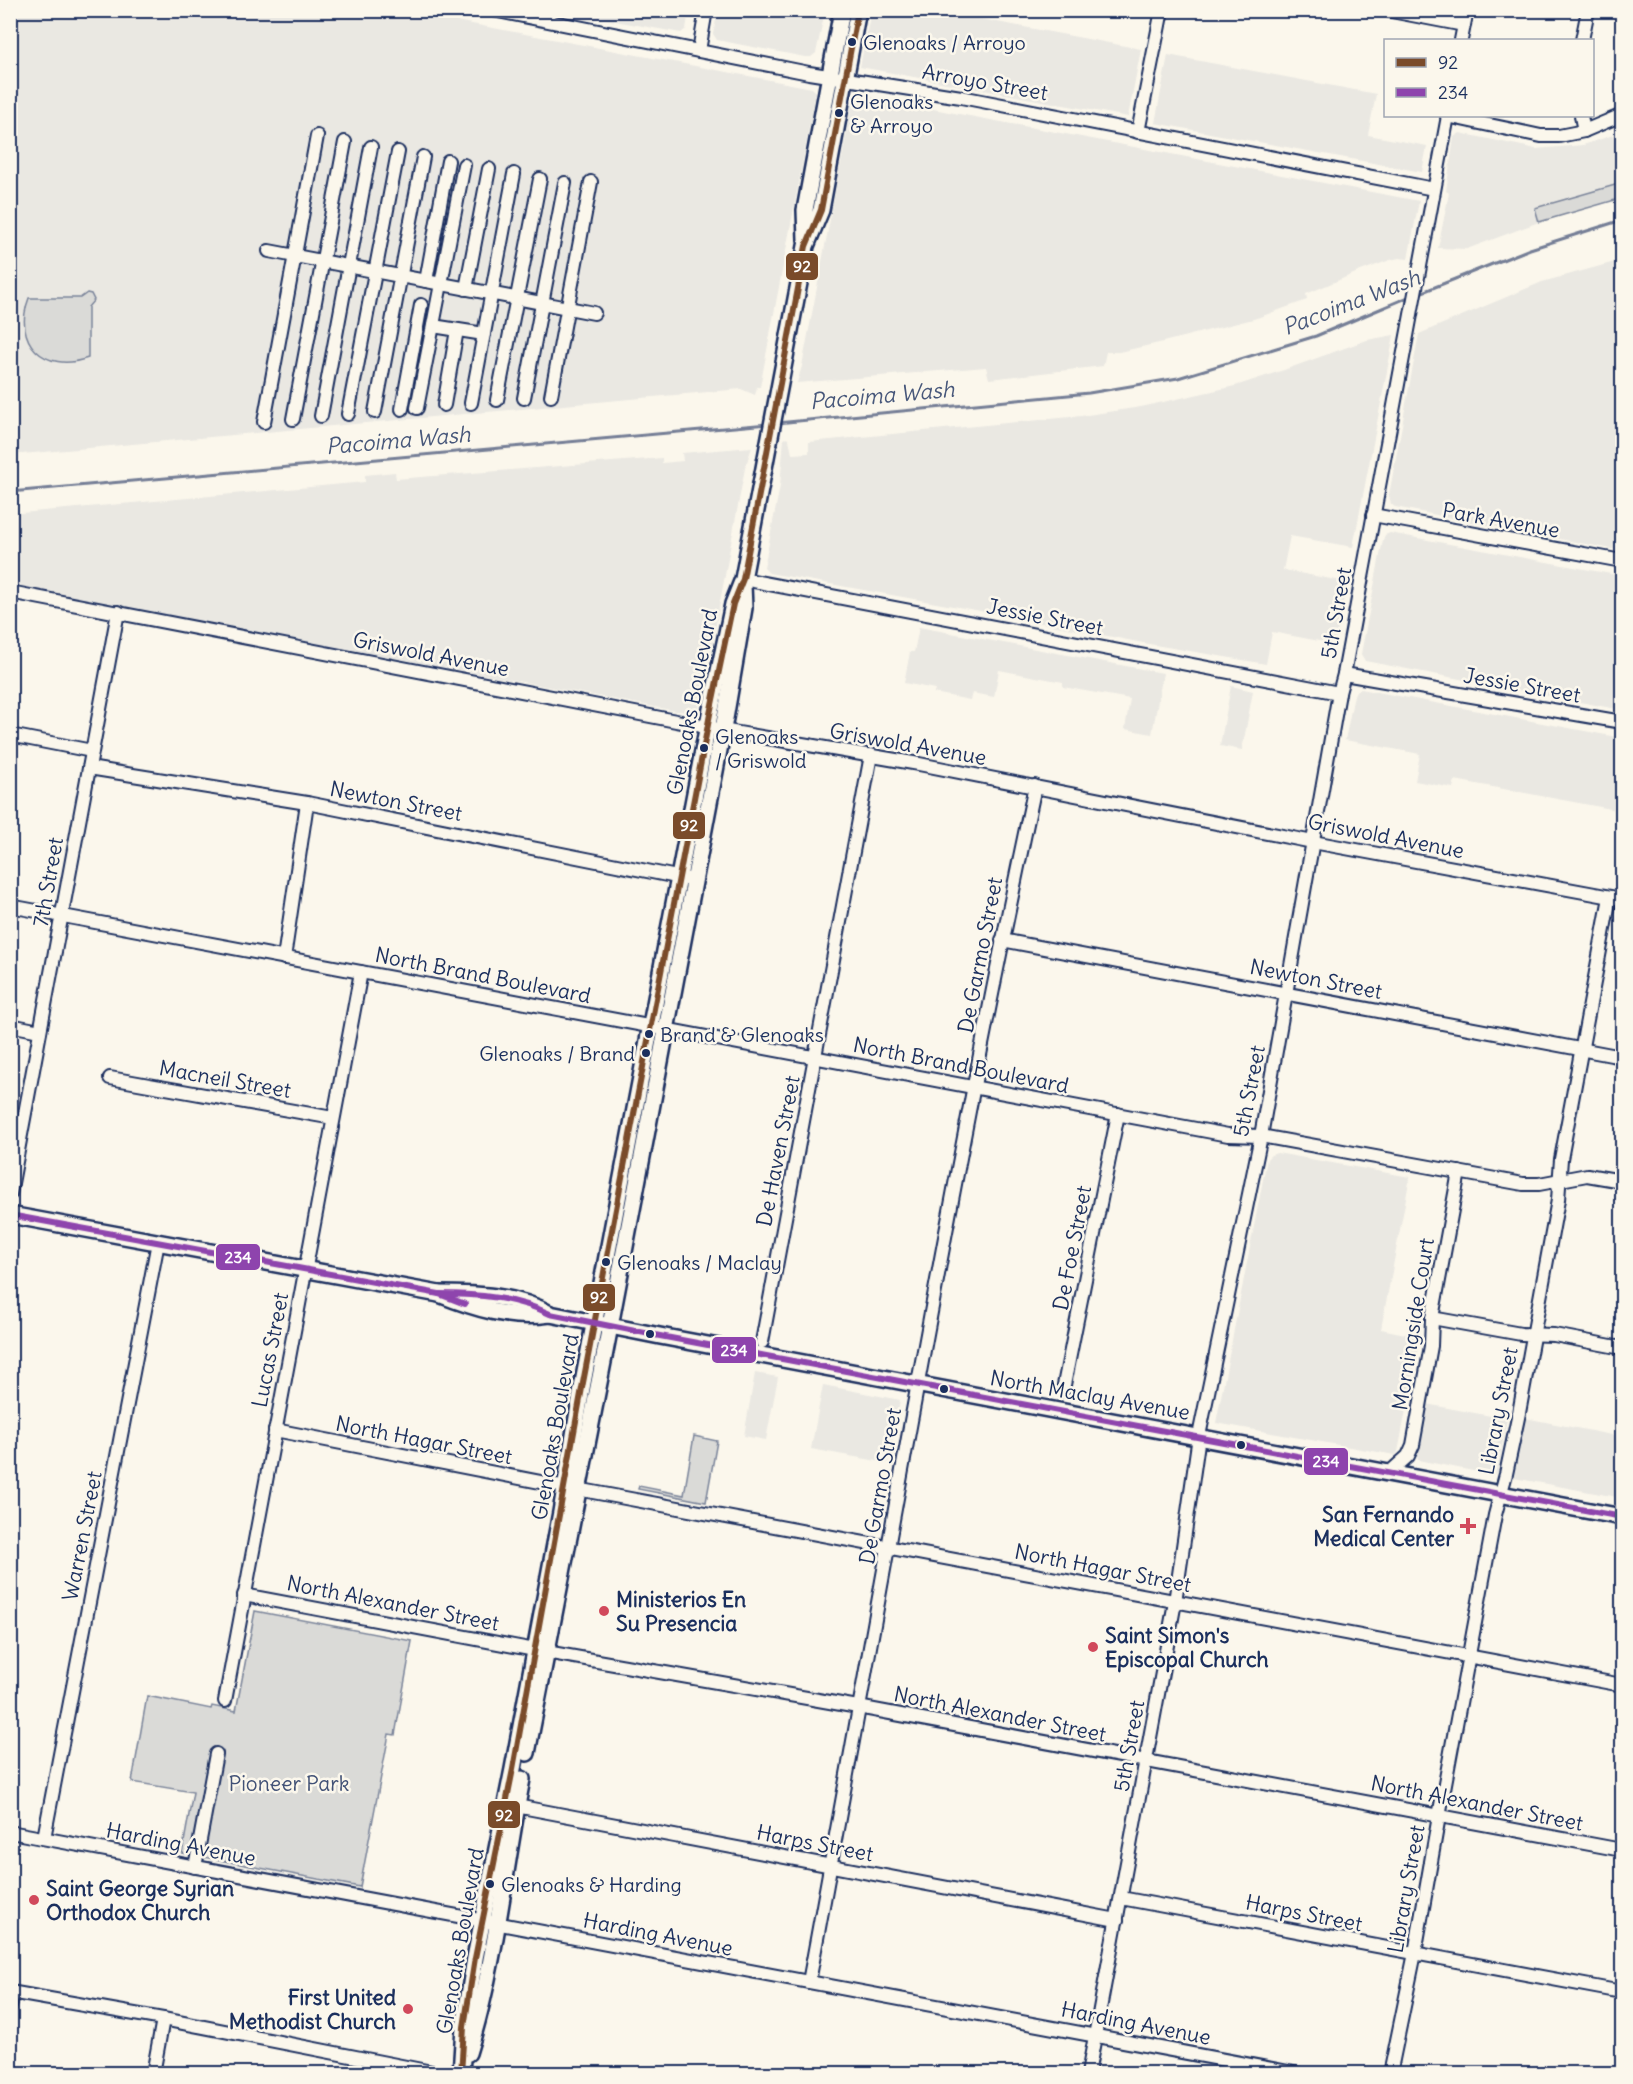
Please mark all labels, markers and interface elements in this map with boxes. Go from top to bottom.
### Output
place label: Glenoaks / Arroyo [863,30,1026,55]
marker: Glenoaks / Arroyo [846,36,858,48]
legend [1384,39,1594,117]
text: 92 [1438,51,1458,74]
street label: Arroyo Street [920,58,1050,106]
text: 234 [1438,81,1469,104]
place label: Glenoaks & Arroyo [850,89,933,138]
marker: Glenoaks & Arroyo [833,107,845,119]
line badge: 92 [785,252,819,281]
text: 92 [793,256,811,276]
water label: Pacoima Wash [1278,262,1425,341]
water label: Pacoima Wash [809,375,957,415]
water label: Pacoima Wash [325,420,473,460]
street label: Park Avenue [1440,496,1562,544]
street label: 5th Street [1315,565,1357,661]
street label: Jessie Street [984,592,1106,642]
street label: Glenoaks Boulevard [661,607,723,797]
street label: Griswold Avenue [351,626,511,682]
street label: Jessie Street [1461,661,1583,709]
street label: Griswold Avenue [827,717,989,771]
place label: Glenoaks / Griswold [715,724,807,773]
marker: Glenoaks / Griswold [698,742,710,754]
street label: Newton Street [328,775,464,827]
street label: Griswold Avenue [1306,808,1466,864]
line badge: 92 [672,811,706,840]
text: 92 [680,815,698,835]
street label: 7th Street [27,835,69,929]
street label: De Garmo Street [952,875,1008,1035]
street label: North Brand Boulevard [373,941,593,1009]
street label: Newton Street [1248,953,1384,1005]
place label: Brand & Glenoaks [660,1022,824,1047]
marker: Brand & Glenoaks [643,1028,655,1040]
street label: North Brand Boulevard [851,1031,1071,1099]
place label: Glenoaks / Brand [479,1041,635,1066]
street label: 5th Street [1227,1043,1271,1139]
marker: Glenoaks / Brand [640,1047,652,1059]
street label: Macneil Street [157,1054,293,1104]
street label: De Haven Street [750,1073,806,1229]
street label: De Foe Street [1047,1183,1097,1313]
street label: Morningside Court [1386,1236,1440,1412]
line badge: 234 [215,1243,261,1271]
text: 234 [224,1247,252,1267]
place label: Glenoaks / Maclay [617,1250,782,1275]
marker: Glenoaks / Maclay [600,1256,612,1268]
line badge: 92 [582,1283,616,1312]
text: 92 [590,1287,608,1307]
street label: Lucas Street [246,1290,294,1410]
unlabelled marker [644,1328,656,1340]
street label: Glenoaks Boulevard [525,1332,585,1522]
line badge: 234 [711,1336,757,1364]
text: 234 [720,1340,748,1360]
street label: Library Street [1472,1345,1524,1477]
street label: North Maclay Avenue [988,1364,1192,1426]
unlabelled marker [938,1383,950,1395]
street label: De Garmo Street [853,1406,907,1566]
street label: North Hagar Street [333,1410,515,1470]
unlabelled marker [1235,1439,1247,1451]
line badge: 234 [1303,1447,1349,1476]
text: 234 [1312,1451,1340,1471]
street label: Warren Street [56,1469,108,1603]
place label: San Fernando Medical Center [1313,1501,1454,1552]
marker: San Fernando Medical Center [1459,1517,1477,1535]
street label: North Hagar Street [1012,1538,1194,1598]
street label: North Alexander Street [285,1569,501,1637]
place label: Ministerios En Su Presencia [616,1586,746,1637]
marker: Ministerios En Su Presencia [597,1604,611,1618]
place label: Saint Simon's Episcopal Church [1105,1622,1269,1673]
marker: Saint Simon's Episcopal Church [1086,1640,1100,1654]
street label: North Alexander Street [892,1680,1108,1748]
street label: 5th Street [1108,1698,1150,1794]
street label: North Alexander Street [1369,1769,1585,1837]
park label: Pioneer Park [229,1770,349,1797]
line badge: 92 [487,1800,521,1829]
text: 92 [495,1805,513,1825]
street label: Harding Avenue [104,1816,258,1872]
street label: Harps Street [754,1818,876,1868]
street label: Library Street [1381,1823,1431,1955]
street label: Glenoaks Boulevard [430,1846,490,2036]
place label: Glenoaks & Harding [501,1872,682,1897]
place label: Saint George Syrian Orthodox Church [46,1875,234,1926]
marker: Glenoaks & Harding [484,1878,496,1890]
street label: Harps Street [1243,1888,1365,1938]
marker: Saint George Syrian Orthodox Church [27,1893,41,1907]
street label: Harding Avenue [581,1906,735,1962]
place label: First United Methodist Church [229,1984,397,2035]
street label: Harding Avenue [1059,1995,1213,2051]
marker: First United Methodist Church [401,2002,415,2016]

